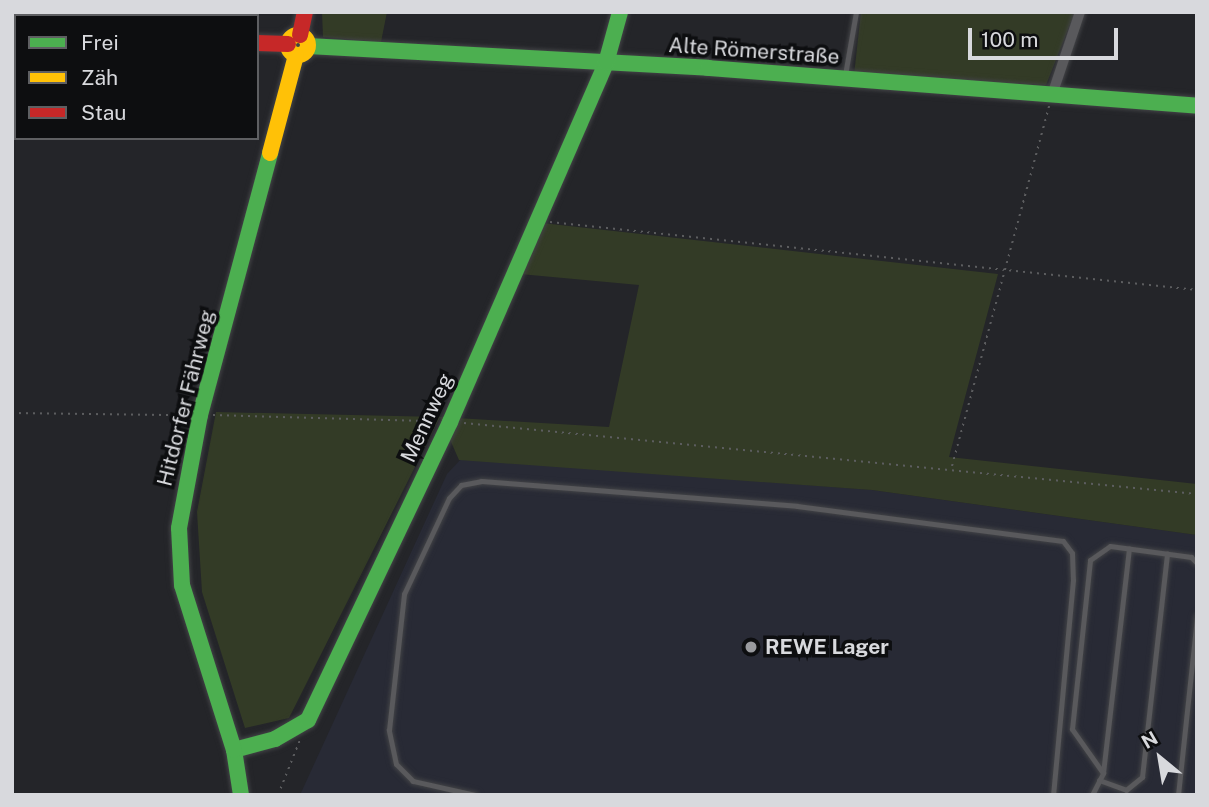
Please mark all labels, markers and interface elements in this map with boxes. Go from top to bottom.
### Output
legend [14,14,259,140]
scale bar [971,14,1122,58]
text: 100 m [981,27,1038,52]
text: Frei [81,30,119,55]
street label: Alte Römerstraße [668,32,840,70]
text: Zäh [81,65,118,90]
text: Stau [81,100,127,125]
street label: Hitdorfer Fährweg [152,307,220,489]
street label: Mennweg [395,369,459,467]
place label: REWE Lager [765,634,889,660]
marker: REWE Lager [743,639,759,655]
north arrow [1125,723,1195,793]
text: N [1138,727,1161,753]

